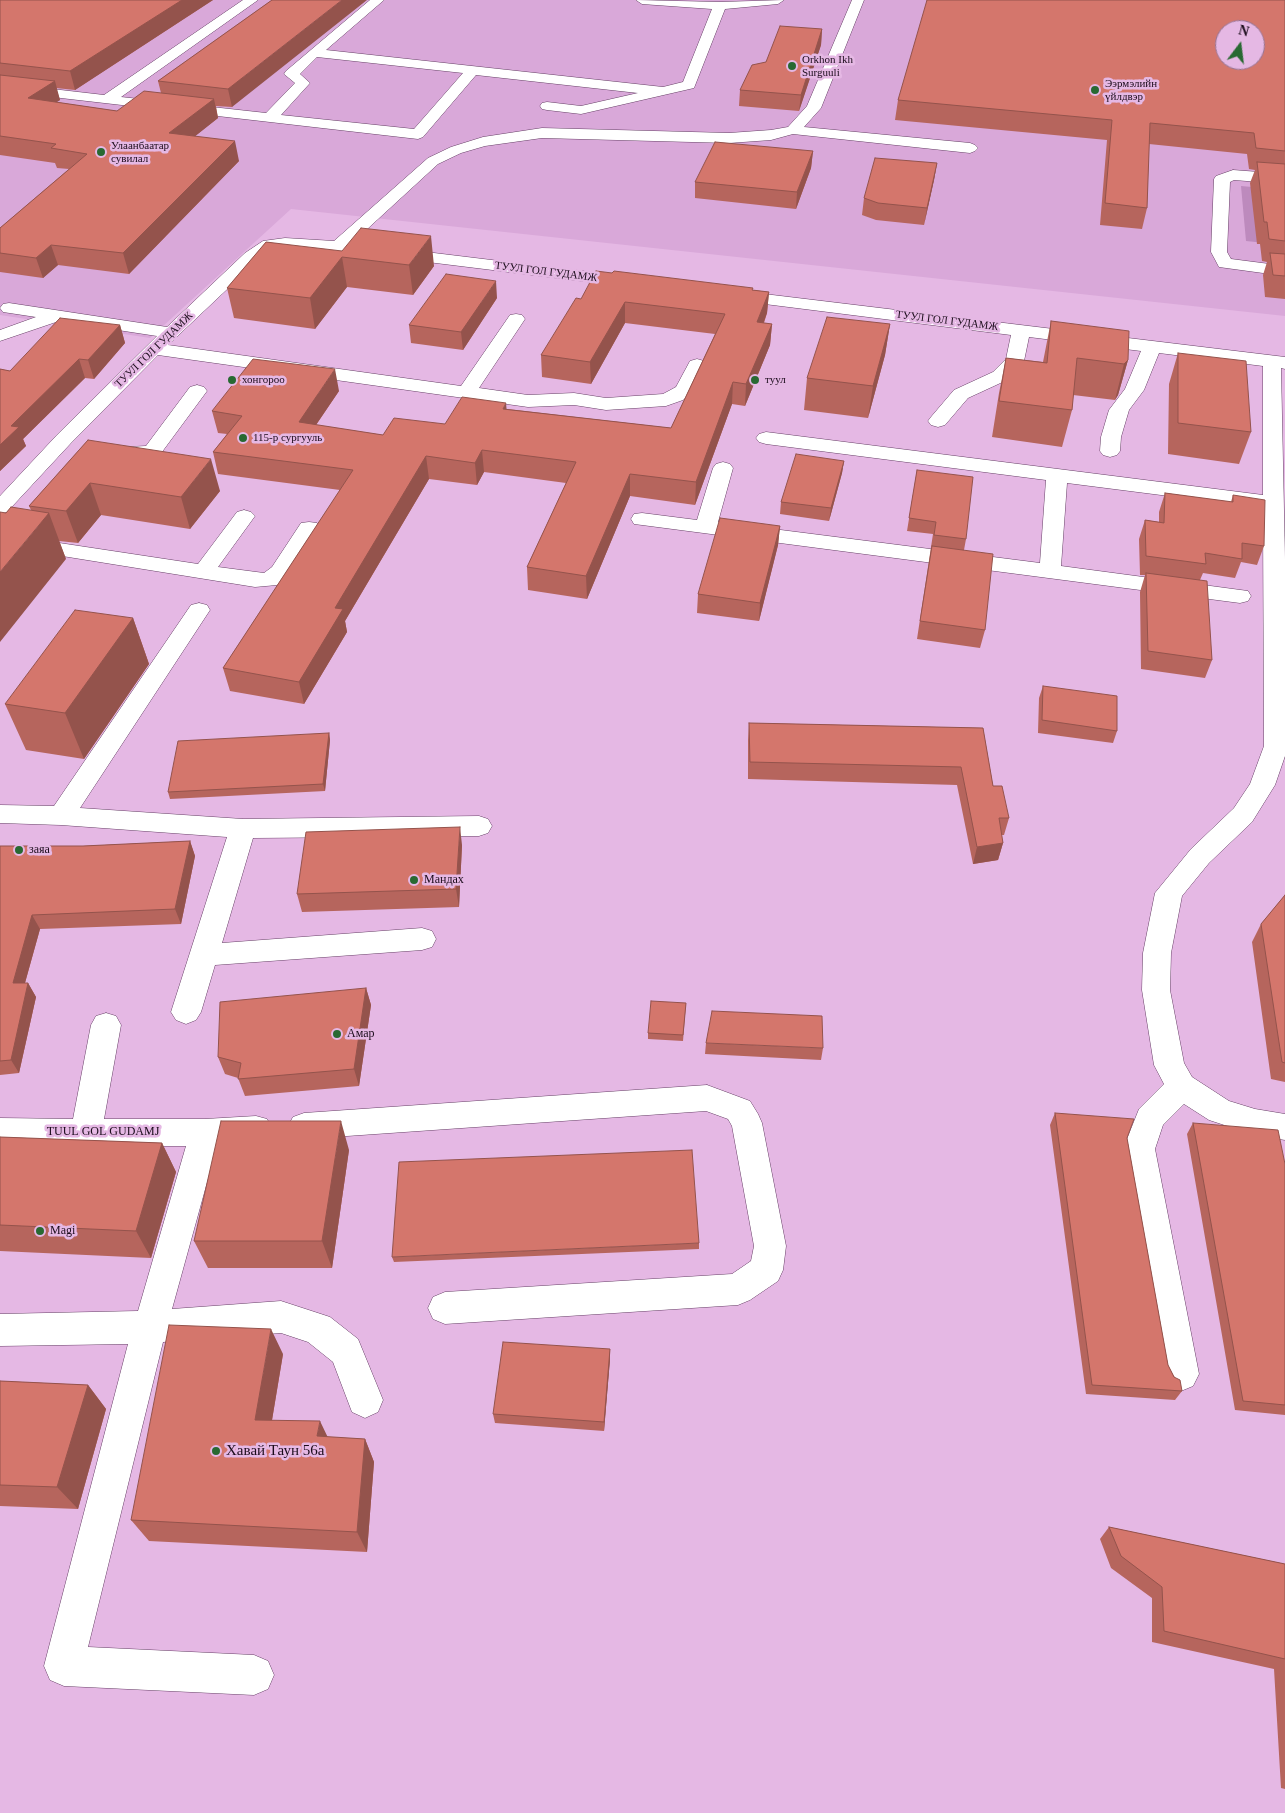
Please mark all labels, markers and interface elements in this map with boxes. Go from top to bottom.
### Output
north arrow [1215,20,1265,70]
text: N [1237,22,1251,40]
place label: Orkhon Ikh Surguuli [802,53,853,79]
marker: Orkhon Ikh Surguuli [786,60,798,72]
place label: Ээрмэлийн үйлдвэр [1105,77,1157,103]
marker: Ээрмэлийн үйлдвэр [1089,84,1101,96]
place label: Улаанбаатар сувилал [111,139,169,165]
marker: Улаанбаатар сувилал [95,146,107,158]
street label: ТУУЛ ГОЛ ГУДАМЖ [494,259,598,285]
street label: ТУУЛ ГОЛ ГУДАМЖ [895,308,999,334]
street label: ТУУЛ ГОЛ ГУДАМЖ [112,309,196,391]
place label: хонгороо [242,373,285,387]
place label: туул [765,373,786,387]
marker: хонгороо [226,374,238,386]
marker: туул [749,374,761,386]
place label: 115-р сургууль [253,431,322,445]
marker: 115-р сургууль [237,432,249,444]
place label: заяа [29,843,50,857]
marker: заяа [13,844,25,856]
place label: Мандах [424,873,464,887]
marker: Мандах [408,874,420,886]
place label: Амар [347,1027,375,1041]
marker: Амар [331,1028,343,1040]
street label: TUUL GOL GUDAMJ [47,1125,159,1139]
place label: Magi [50,1224,75,1238]
marker: Magi [34,1225,46,1237]
place label: Хавай Таун 56а [226,1442,324,1460]
marker: Хавай Таун 56а [210,1445,222,1457]

